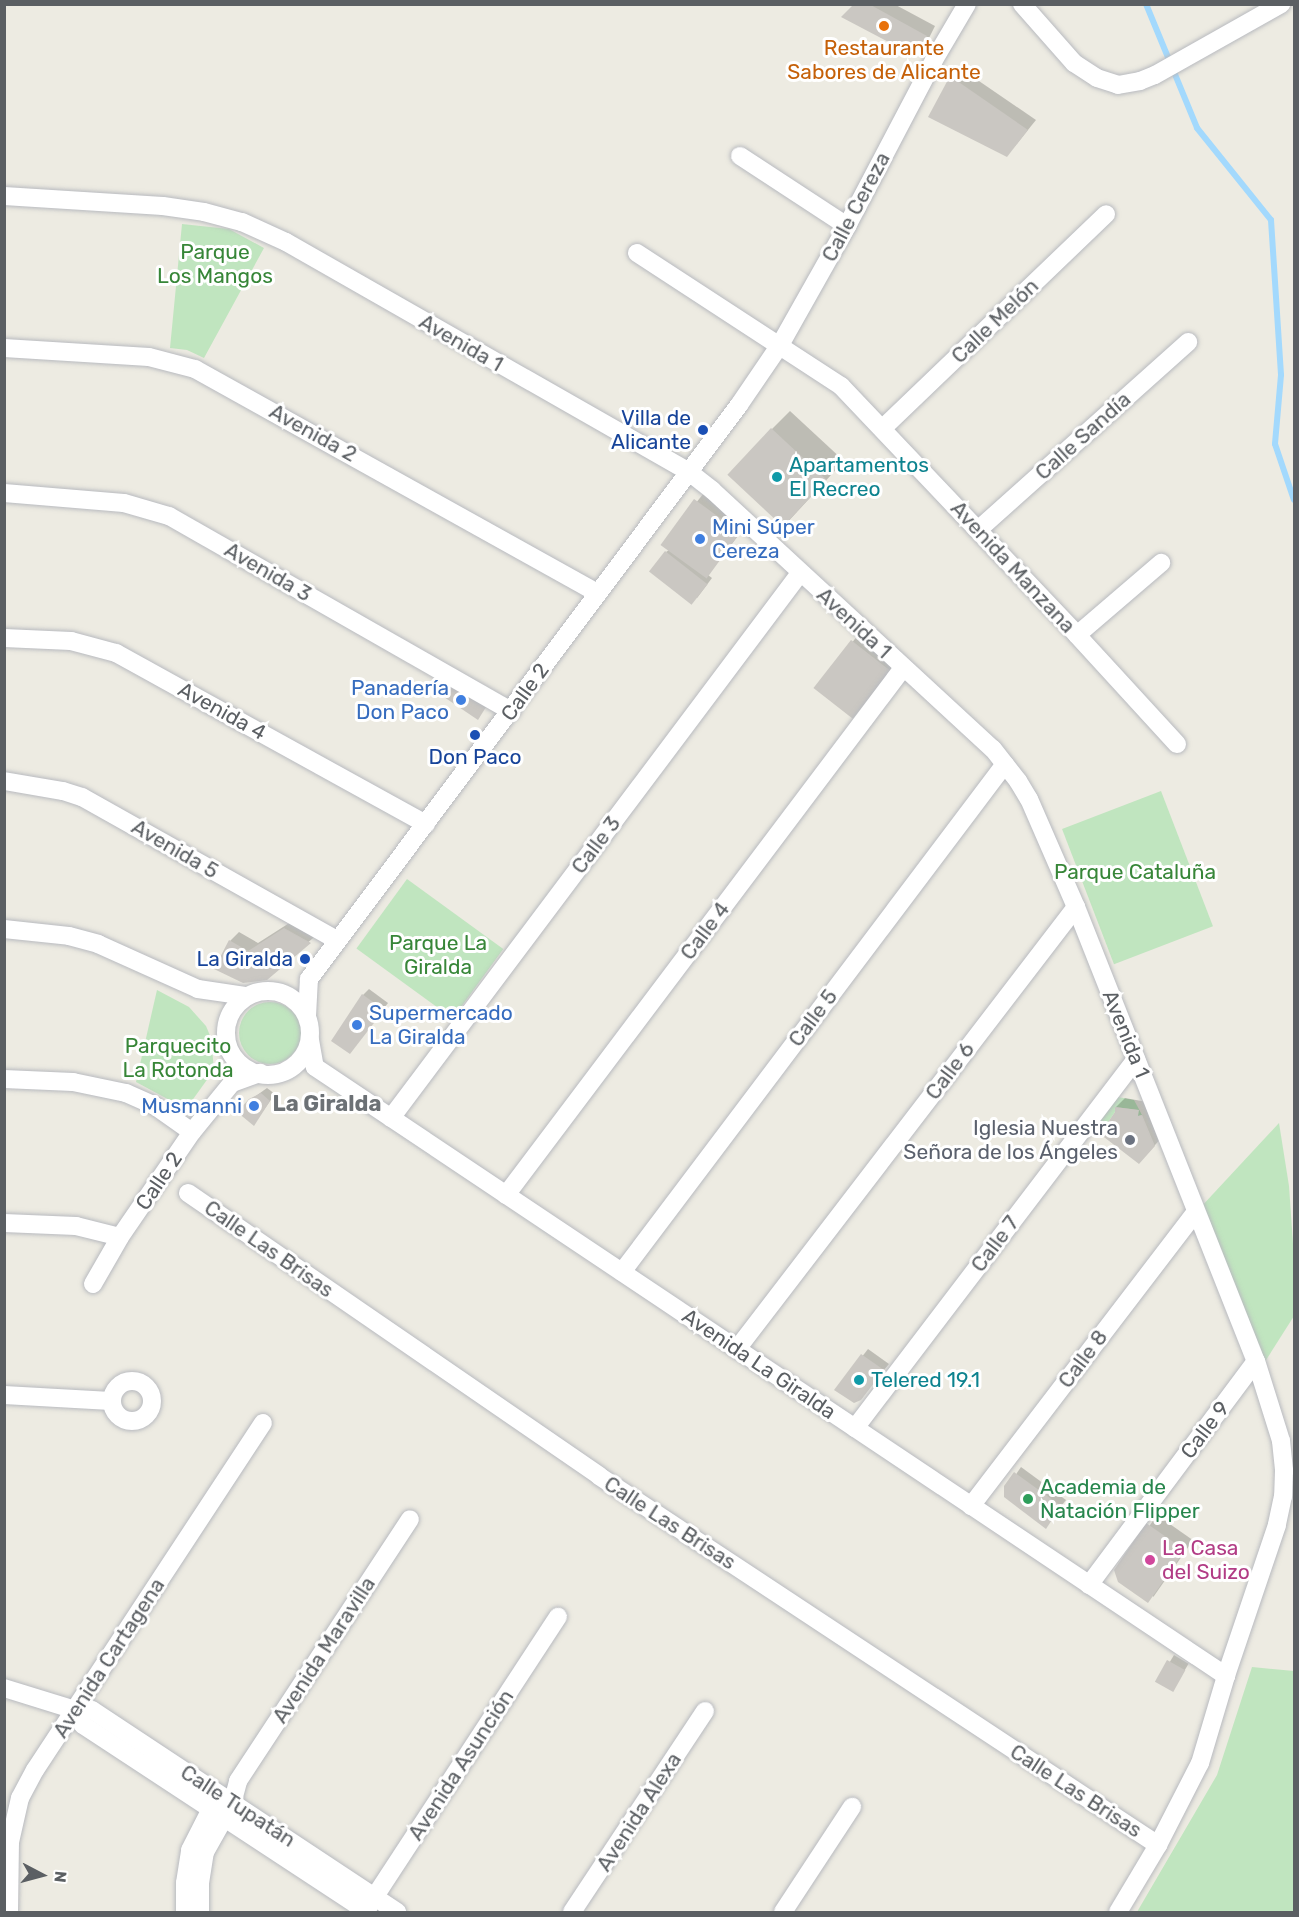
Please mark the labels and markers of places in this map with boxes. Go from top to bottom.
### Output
marker: Restaurante Sabores de Alicante [877,19,891,33]
place label: Restaurante Sabores de Alicante [787,35,981,85]
place label: Villa de Alicante [611,405,691,455]
marker: Villa de Alicante [696,423,710,437]
place label: Apartamentos El Recreo [789,452,929,502]
marker: Apartamentos El Recreo [770,470,784,484]
place label: Mini Súper Cereza [712,514,815,564]
marker: Mini Súper Cereza [693,532,707,546]
place label: Panadería Don Paco [351,675,449,725]
marker: Panadería Don Paco [454,693,468,707]
marker: Don Paco [468,728,482,742]
place label: Don Paco [429,744,521,770]
place label: La Giralda [196,946,293,972]
marker: La Giralda [298,952,312,966]
place label: Supermercado La Giralda [369,1000,513,1050]
marker: Supermercado La Giralda [350,1018,364,1032]
place label: Musmanni [141,1093,242,1119]
marker: Musmanni [247,1099,261,1113]
place label: Iglesia Nuestra Señora de los Ángeles [903,1115,1118,1165]
marker: Iglesia Nuestra Señora de los Ángeles [1123,1133,1137,1147]
place label: Telered 19.1 [871,1367,980,1393]
marker: Telered 19.1 [852,1373,866,1387]
place label: Academia de Natación Flipper [1040,1474,1200,1524]
marker: Academia de Natación Flipper [1021,1492,1035,1506]
place label: La Casa del Suizo [1162,1535,1250,1585]
marker: La Casa del Suizo [1143,1553,1157,1567]

